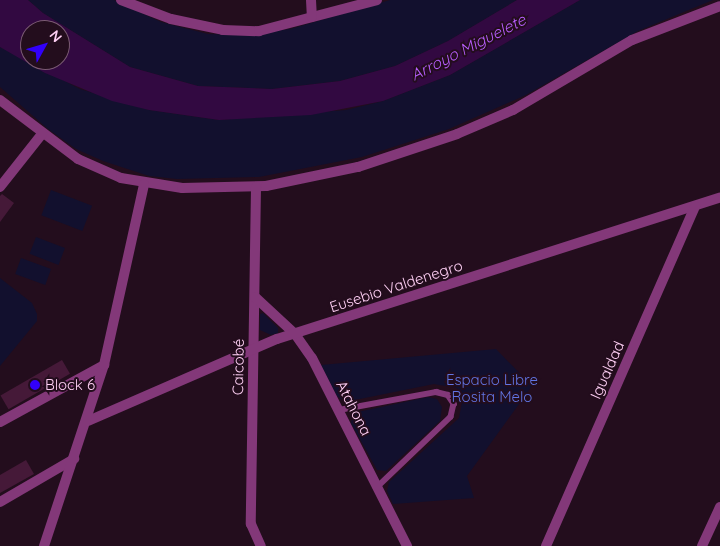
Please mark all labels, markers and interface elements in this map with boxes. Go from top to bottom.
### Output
water label: Arroyo Miguelete [407,10,529,84]
north arrow [20,20,70,70]
text: N [46,27,66,46]
street label: Eusebio Valdenegro [327,256,465,316]
street label: Igualdad [586,338,628,402]
street label: Caicobé [229,339,247,395]
park label: Espacio Libre Rosita Melo [446,370,538,405]
place label: Block 6 [45,376,95,394]
street label: Atahona [333,378,375,438]
marker: Block 6 [29,379,41,391]

